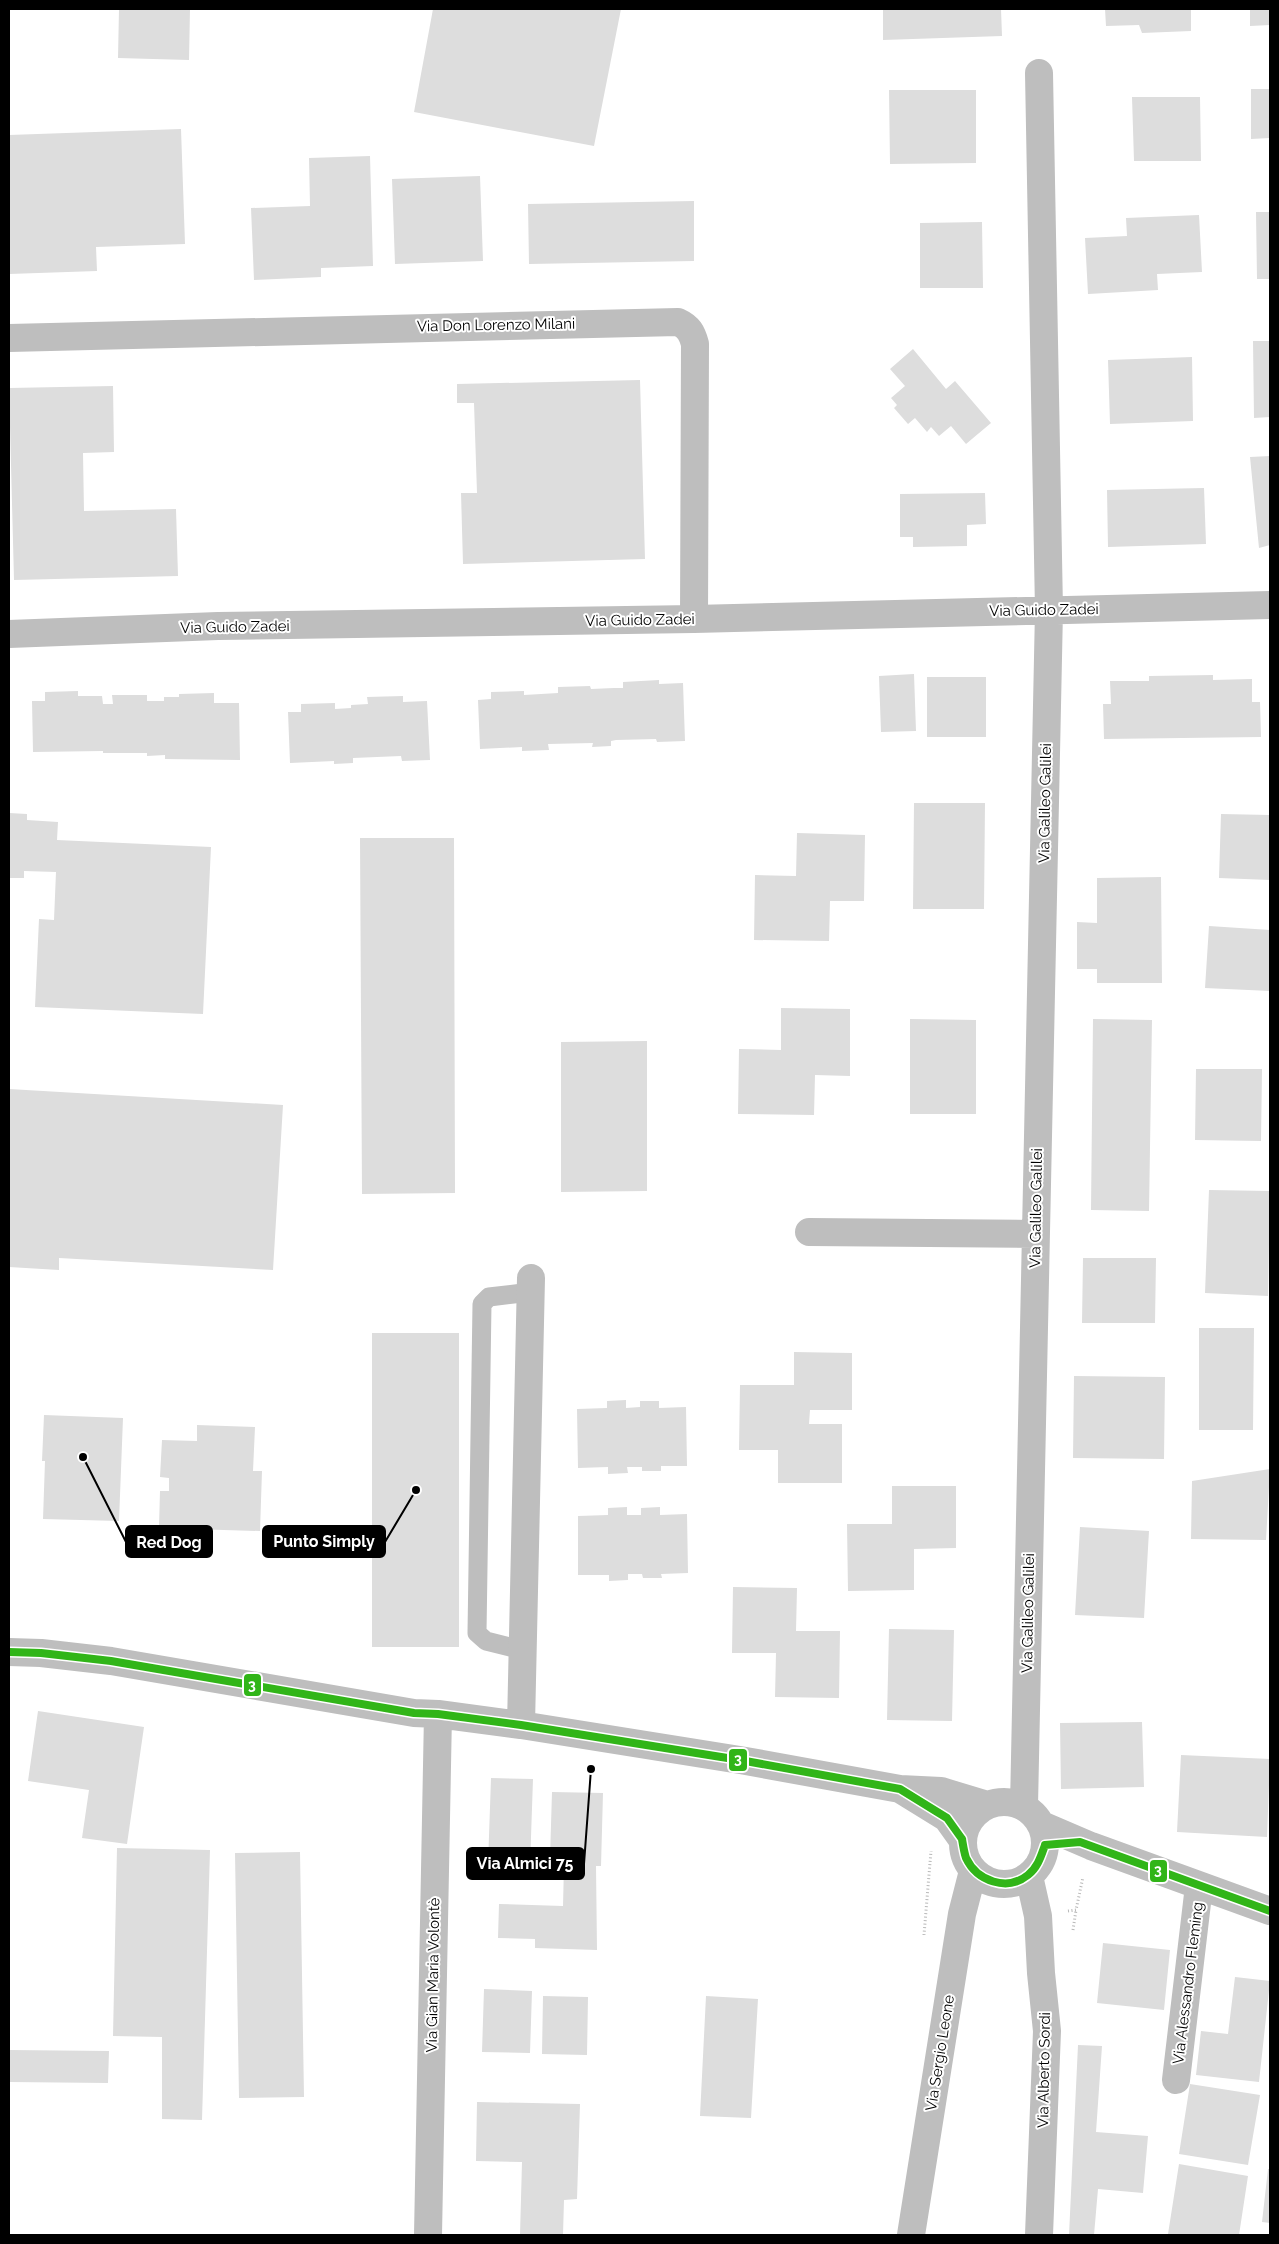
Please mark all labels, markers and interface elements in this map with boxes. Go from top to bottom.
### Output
street label: Via Don Lorenzo Milani [417,315,575,335]
street label: Via Guido Zadei [989,600,1099,620]
street label: Via Guido Zadei [585,610,695,630]
street label: Via Guido Zadei [180,617,290,637]
street label: Via Galileo Galilei [1035,743,1055,863]
street label: Via Galileo Galilei [1026,1148,1046,1268]
callout: Red Dog [126,1526,212,1557]
callout: Punto Simply [263,1526,385,1557]
text: Punto Simply [273,1532,375,1551]
text: Red Dog [136,1533,202,1552]
street label: Via Galileo Galilei [1018,1553,1038,1673]
line badge: 3 [243,1673,262,1697]
text: 3 [248,1677,256,1693]
line badge: 3 [728,1748,748,1772]
text: 3 [734,1751,742,1767]
callout: Via Almici 75 [467,1848,584,1879]
text: Via Almici 75 [477,1854,574,1873]
line badge: 3 [1149,1859,1168,1883]
text: 3 [1154,1862,1162,1878]
street label: Via Gian Maria Volontè [423,1897,443,2053]
street label: Via Alessandro Fleming [1169,1901,1207,2065]
street label: Via Sergio Leone [922,1993,958,2112]
street label: Via Alberto Sordi [1034,2012,1054,2128]

